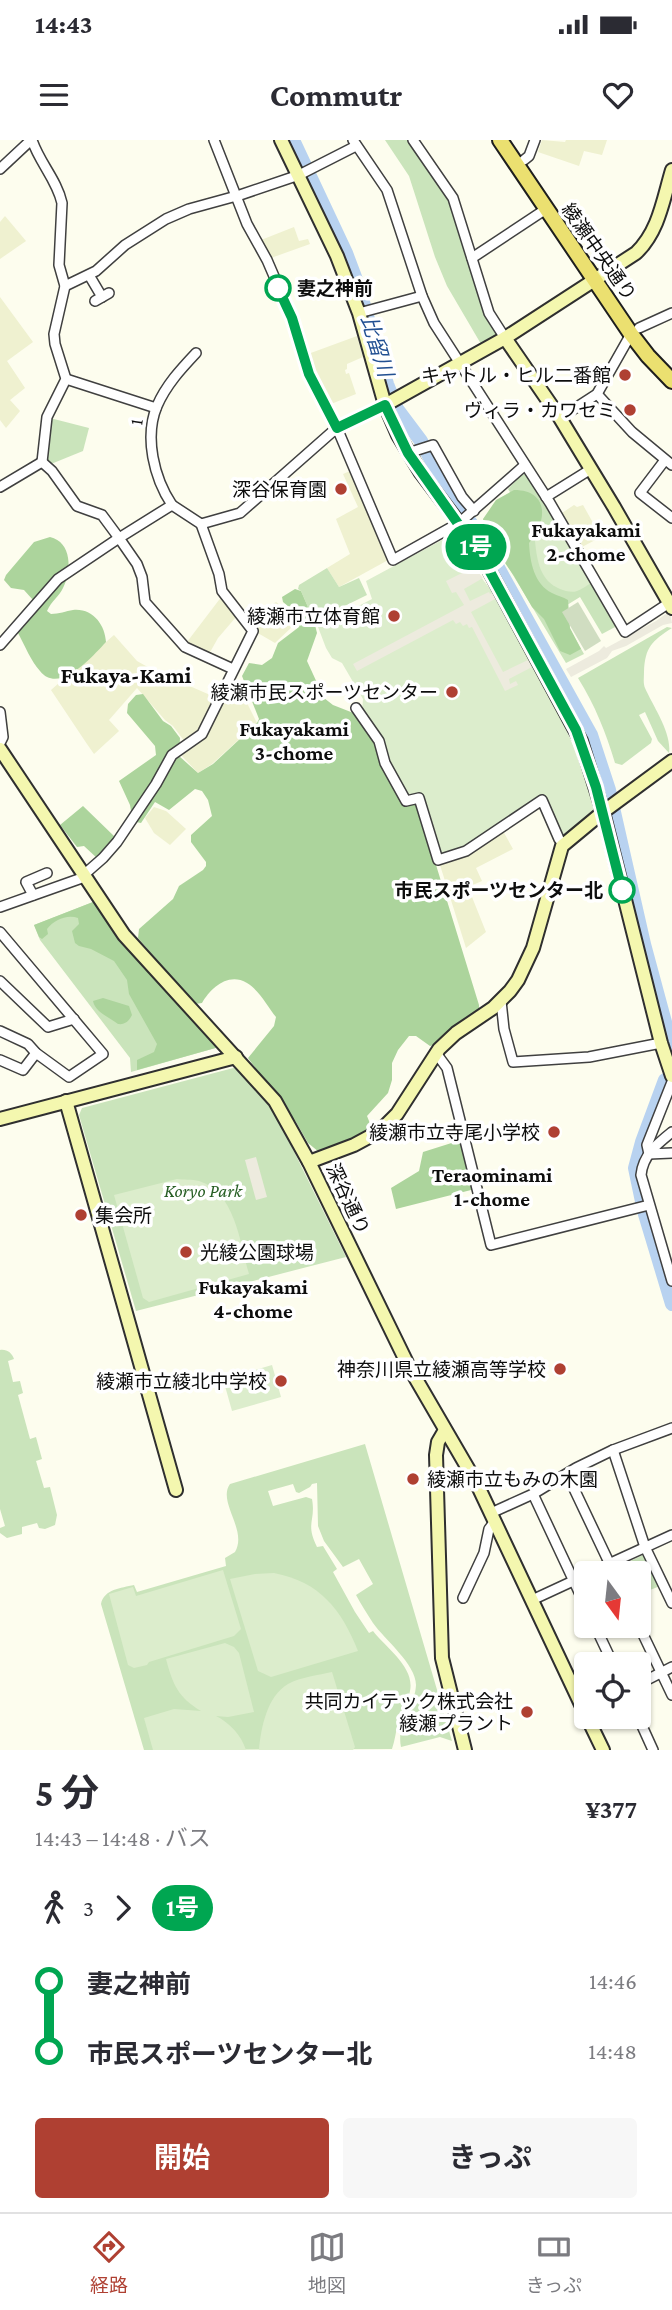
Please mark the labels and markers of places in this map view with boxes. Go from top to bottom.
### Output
marker: 妻之神前 [265,275,291,301]
place label: 妻之神前 [297,278,373,299]
place label: キャトル・ヒル二番館 [421,365,611,386]
marker: キャトル・ヒル二番館 [617,367,633,383]
place label: ヴィラ・カワセミ [464,400,616,421]
marker: ヴィラ・カワセミ [622,402,638,418]
place label: 深谷保育園 [232,479,327,500]
marker: 深谷保育園 [333,481,349,497]
place label: 綾瀬市立体育館 [247,606,380,627]
marker: 綾瀬市立体育館 [386,608,402,624]
place label: 綾瀬市民スポーツセンター [210,682,438,703]
marker: 綾瀬市民スポーツセンター [444,684,460,700]
marker: 市民スポーツセンター北 [609,877,635,903]
place label: 市民スポーツセンター北 [394,880,603,901]
place label: 綾瀬市立寺尾小学校 [369,1122,540,1143]
marker: 綾瀬市立寺尾小学校 [546,1124,562,1140]
place label: 集会所 [95,1205,152,1226]
marker: 集会所 [73,1207,89,1223]
place label: 光綾公園球場 [200,1242,314,1263]
marker: 光綾公園球場 [178,1244,194,1260]
place label: 神奈川県立綾瀬高等学校 [337,1359,546,1380]
marker: 神奈川県立綾瀬高等学校 [552,1361,568,1377]
place label: 綾瀬市立綾北中学校 [96,1371,267,1392]
marker: 綾瀬市立綾北中学校 [273,1373,289,1389]
place label: 綾瀬市立もみの木園 [427,1469,598,1490]
marker: 綾瀬市立もみの木園 [405,1471,421,1487]
place label: 共同カイテック株式会社 綾瀬プラント [304,1691,513,1734]
marker: 共同カイテック株式会社 綾瀬プラント [519,1704,535,1720]

